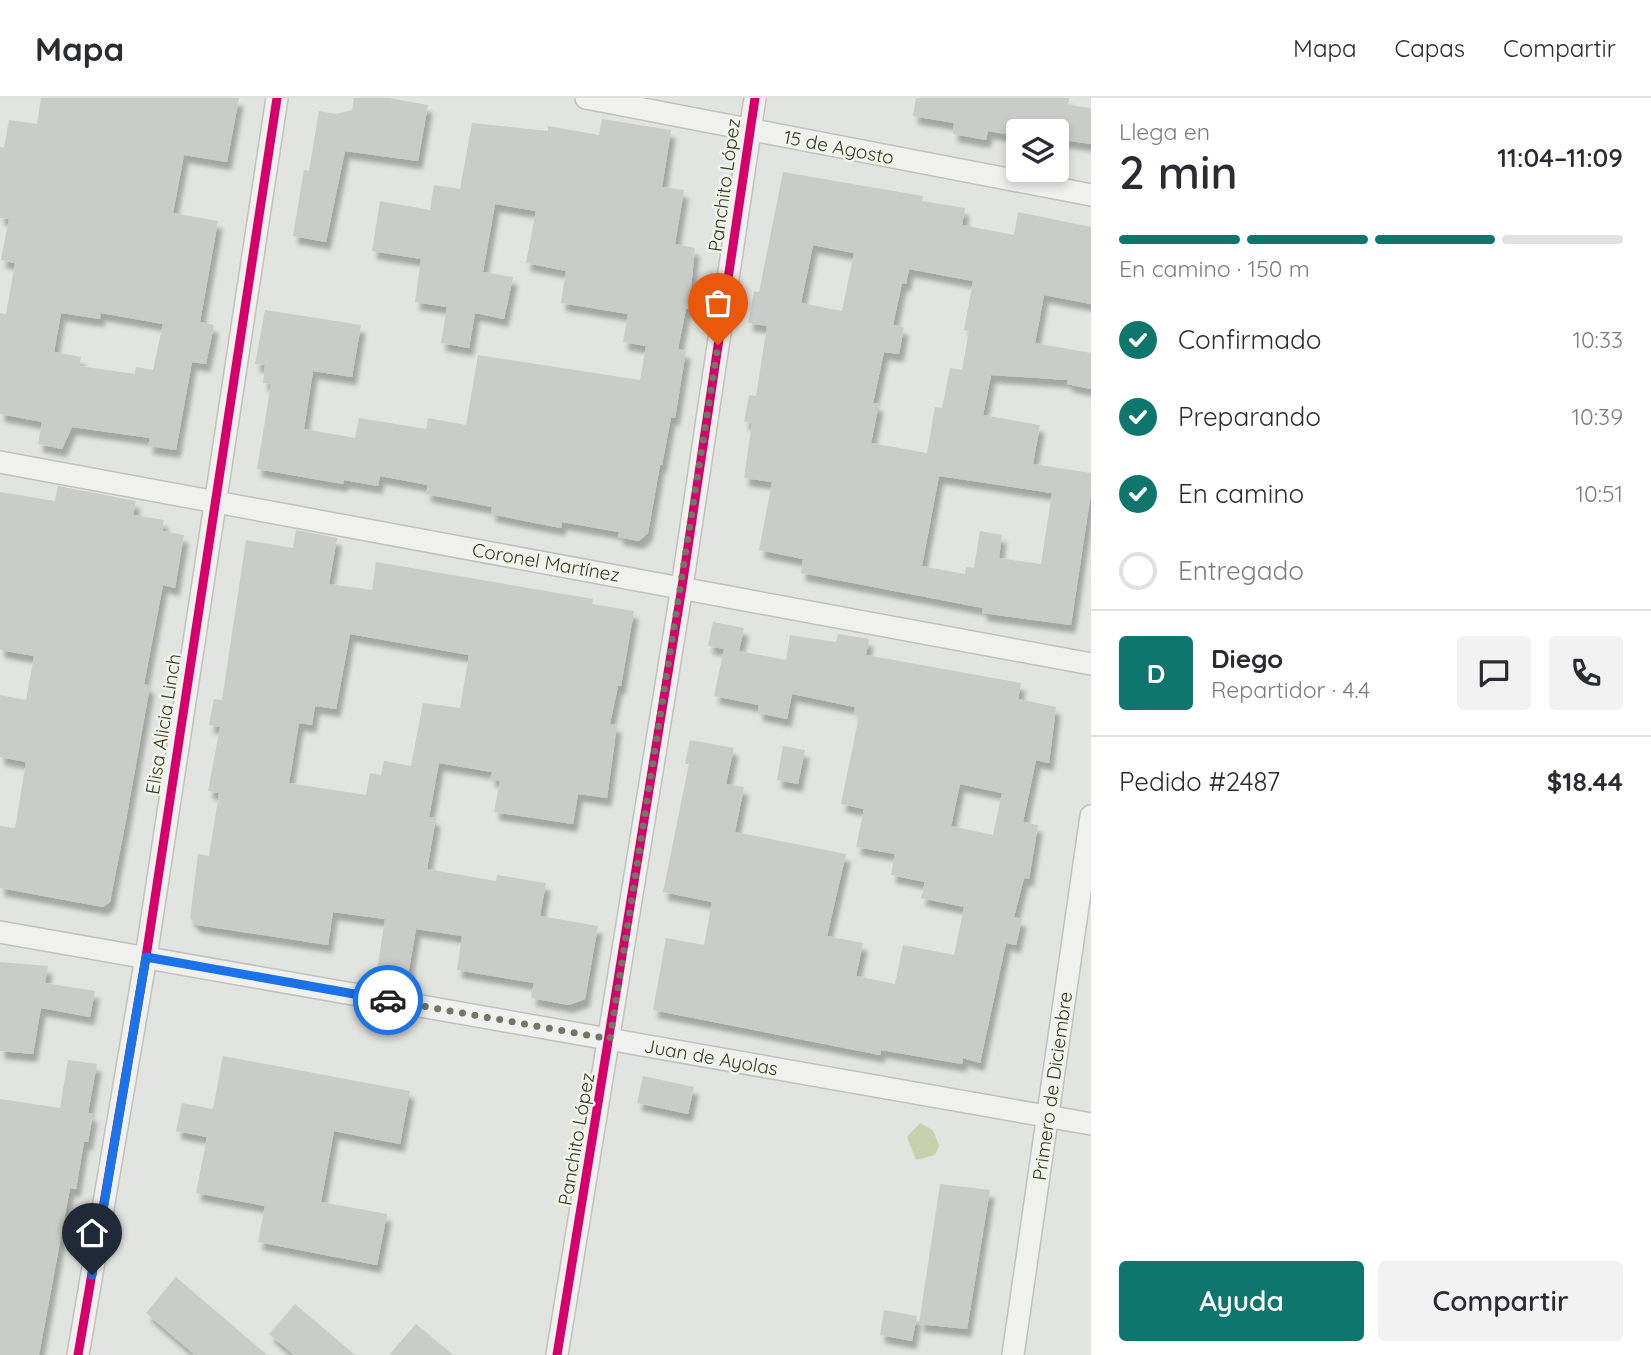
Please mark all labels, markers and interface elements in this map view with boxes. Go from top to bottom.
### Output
text: Mapa [35,28,124,69]
text: Mapa [1293,33,1357,63]
text: Capas [1395,33,1465,63]
text: Compartir [1503,33,1616,63]
street label: Panchito López [703,117,745,253]
text: Llega en [1119,117,1210,146]
map controls [1006,119,1069,182]
button: layers [1006,119,1069,182]
street label: 15 de Agosto [782,125,896,169]
text: 11:04–11:09 [1497,141,1623,174]
text: 2 min [1119,143,1238,201]
text: En camino · 150 m [1119,254,1310,283]
pin [688,273,748,345]
icon: bag [699,284,737,322]
icon: check [1119,321,1157,359]
text: Confirmado [1178,323,1322,356]
text: 10:33 [1572,325,1623,354]
icon: check [1119,398,1157,436]
text: Preparando [1178,400,1321,433]
text: 10:39 [1572,402,1623,431]
icon: check [1119,475,1157,513]
text: En camino [1178,477,1304,510]
text: 10:51 [1575,479,1623,508]
street label: Coronel Martínez [470,537,622,587]
text: Entregado [1178,554,1304,587]
button: chat [1457,636,1531,710]
button: phone [1549,636,1623,710]
text: Diego [1211,642,1283,675]
street label: Elisa Alicia Linch [140,652,186,796]
text: D [1147,657,1165,690]
text: Repartidor · 4.4 [1211,675,1370,704]
text: Pedido #2487 [1119,765,1280,798]
text: $18.44 [1547,765,1623,798]
courier [353,965,423,1035]
icon: car [369,981,407,1019]
street label: Primero de Diciembre [1027,990,1077,1182]
street label: Juan de Ayolas [642,1033,780,1081]
street label: Panchito López [553,1071,599,1207]
pin [62,1203,122,1275]
icon: home [73,1214,111,1252]
button: Ayuda [1119,1261,1364,1341]
button: Compartir [1378,1261,1623,1341]

